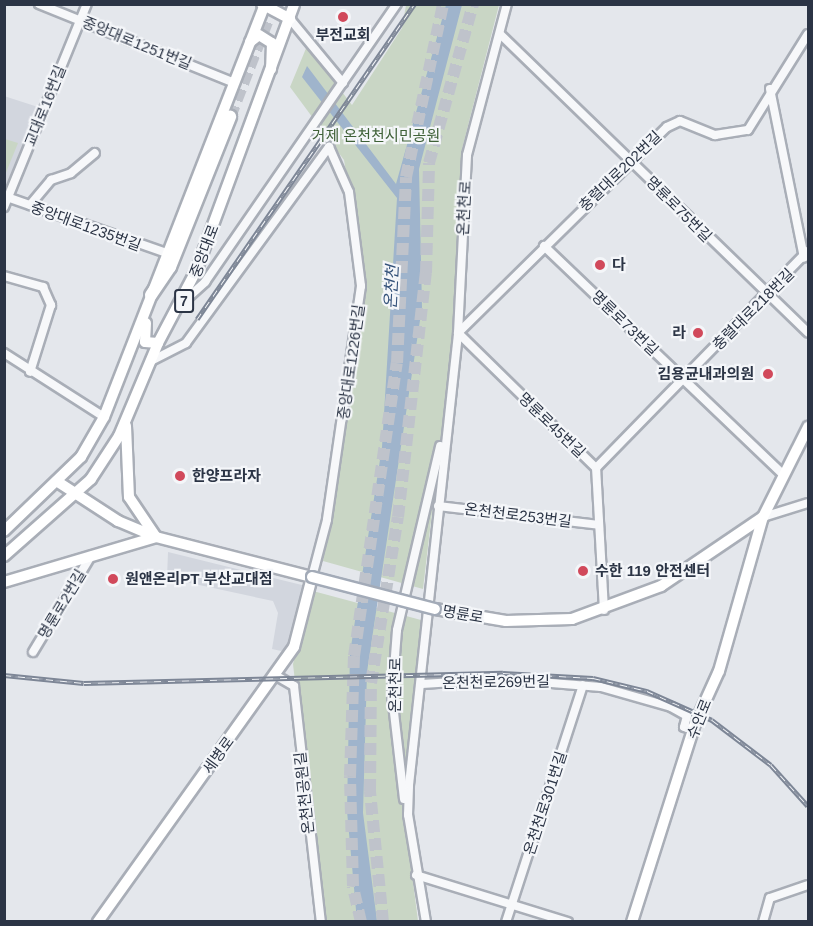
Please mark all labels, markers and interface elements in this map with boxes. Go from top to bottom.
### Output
marker: 부전교회 [336,10,350,24]
street label: 중앙대로1251번길 [80,13,194,73]
place label: 부전교회 [315,26,371,44]
street label: 교대로16번길 [21,63,69,149]
park label: 거제 온천천시민공원 [312,127,440,145]
street label: 충렬대로202번길 [575,127,665,215]
street label: 명륜로75번길 [642,172,716,246]
street label: 온천천로 [454,180,474,236]
street label: 중앙대로1235번길 [28,198,144,254]
street label: 중앙대로 [186,222,222,280]
place label: 다 [612,256,626,274]
marker: 다 [593,258,607,272]
water label: 온천천 [381,264,403,310]
street label: 충렬대로218번길 [709,265,797,353]
street label: 명륜로73번길 [588,287,662,359]
road number: 7 [174,290,195,312]
street label: 중앙대로1226번길 [334,303,368,421]
place label: 라 [672,324,686,342]
marker: 라 [691,326,705,340]
place label: 김용균내과의원 [657,365,754,383]
marker: 김용균내과의원 [759,365,777,383]
street label: 명륜로45번길 [515,389,589,461]
place label: 한양프라자 [192,467,261,485]
marker: 한양프라자 [173,469,187,483]
street label: 온천천로253번길 [463,499,573,531]
place label: 수한 119 안전센터 [595,562,710,580]
marker: 수한 119 안전센터 [576,564,590,578]
street label: 명륜로2번길 [34,566,90,642]
place label: 원앤온리PT 부산교대점 [125,570,273,588]
marker: 원앤온리PT 부산교대점 [106,572,120,586]
street label: 명륜로 [441,602,485,626]
street label: 온천천로 [386,657,404,713]
street label: 온천천로269번길 [442,672,550,692]
street label: 수안로 [683,696,715,742]
street label: 세병로 [199,733,237,777]
street label: 온천천로301번길 [520,749,570,857]
street label: 온천천공원길 [291,751,317,835]

